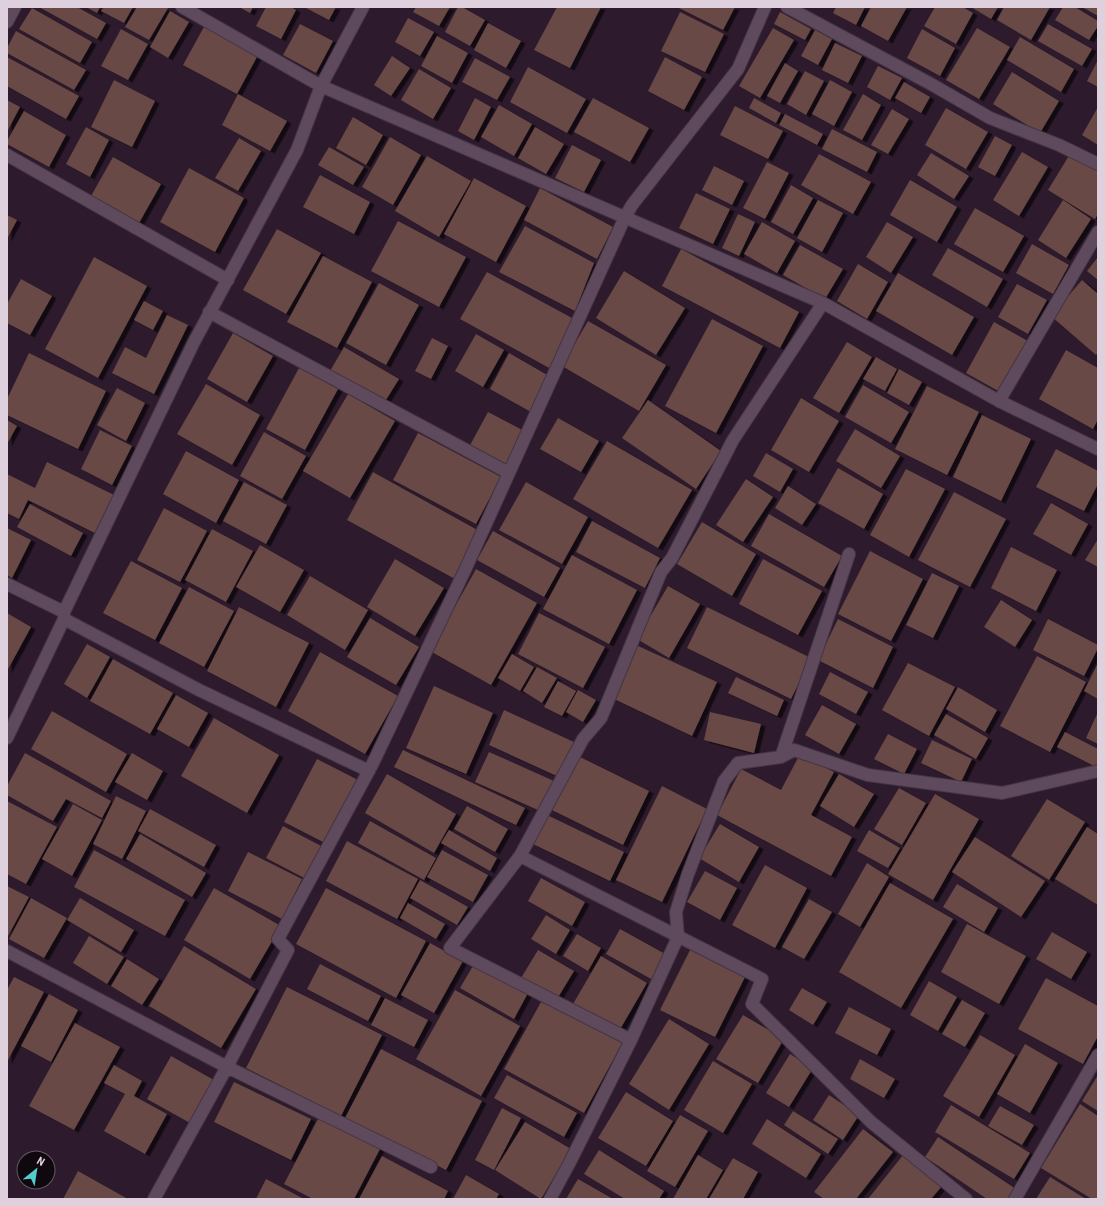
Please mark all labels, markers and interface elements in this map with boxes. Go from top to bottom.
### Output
north arrow [16,1150,56,1190]
text: N [35,1154,47,1169]

